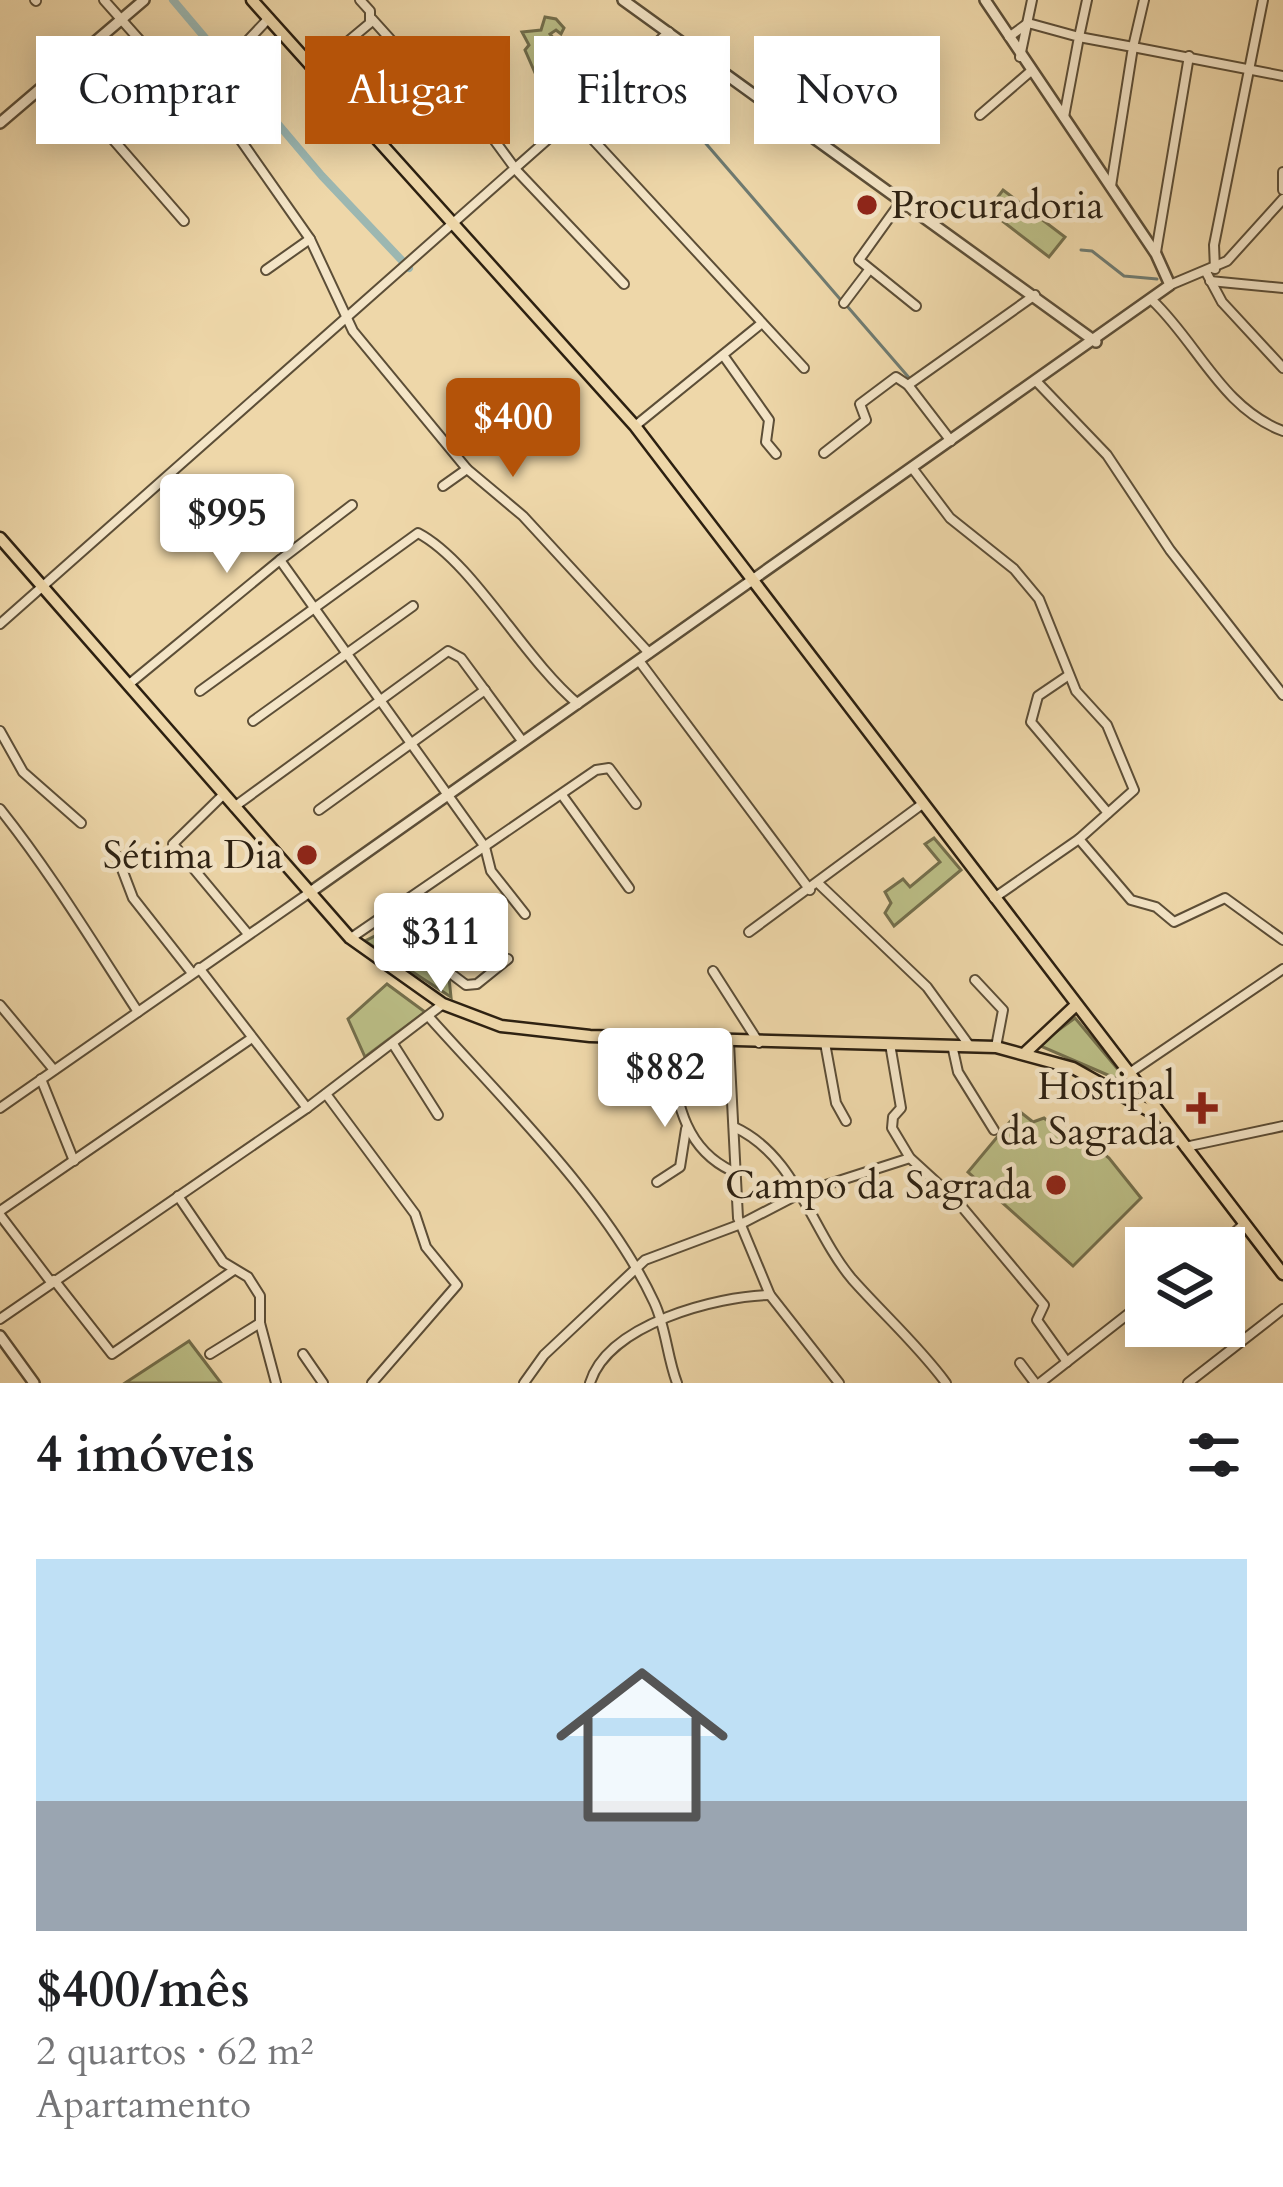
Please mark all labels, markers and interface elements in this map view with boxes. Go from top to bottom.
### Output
chip: Comprar [36,36,281,144]
chip: Alugar [305,36,510,144]
chip: Filtros [534,36,730,144]
chip: Novo [754,36,940,144]
place label: Procuradoria [891,179,1104,232]
marker: Procuradoria [854,192,880,218]
pin: $400 [442,378,584,480]
text: $400 [473,390,553,443]
pin: $995 [156,474,298,576]
text: $995 [187,486,267,539]
place label: Sétima Dia [103,829,283,882]
marker: Sétima Dia [294,842,320,868]
pin: $311 [370,893,512,995]
text: $311 [401,905,481,958]
pin: $882 [594,1028,736,1130]
text: $882 [625,1040,705,1093]
place label: Hostipal da Sagrada [1000,1060,1175,1158]
marker: Hostipal da Sagrada [1186,1092,1218,1124]
place label: Campo da Sagrada [725,1159,1032,1212]
marker: Campo da Sagrada [1043,1172,1069,1198]
map controls [1125,1227,1245,1347]
button: layers [1125,1227,1245,1347]
text: 4 imóveis [36,1420,255,1490]
icon: filters [1181,1422,1247,1488]
icon: home [534,1637,750,1853]
text: $400/mês [36,1955,250,2025]
text: 2 quartos · 62 m² [36,2025,314,2078]
text: Apartamento [36,2078,251,2131]

